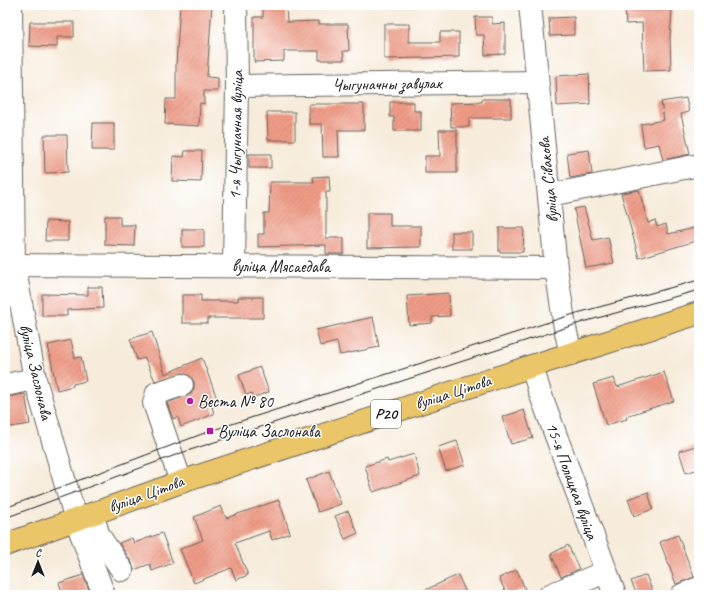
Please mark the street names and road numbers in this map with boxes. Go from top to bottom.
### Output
street label: 1-я Чыгуначная вуліца [224,69,248,200]
street label: Чыгуначны завулак [332,73,444,96]
street label: вуліца Сівакова [533,134,563,224]
street label: вуліца Мясаедава [232,256,332,277]
street label: вуліца Заслонава [15,322,57,423]
street label: вуліца Цітова [412,370,495,414]
road number: Р20 [371,400,401,428]
street label: 15-я Полацкая вуліца [541,420,603,544]
street label: вуліца Цітова [106,470,188,517]

